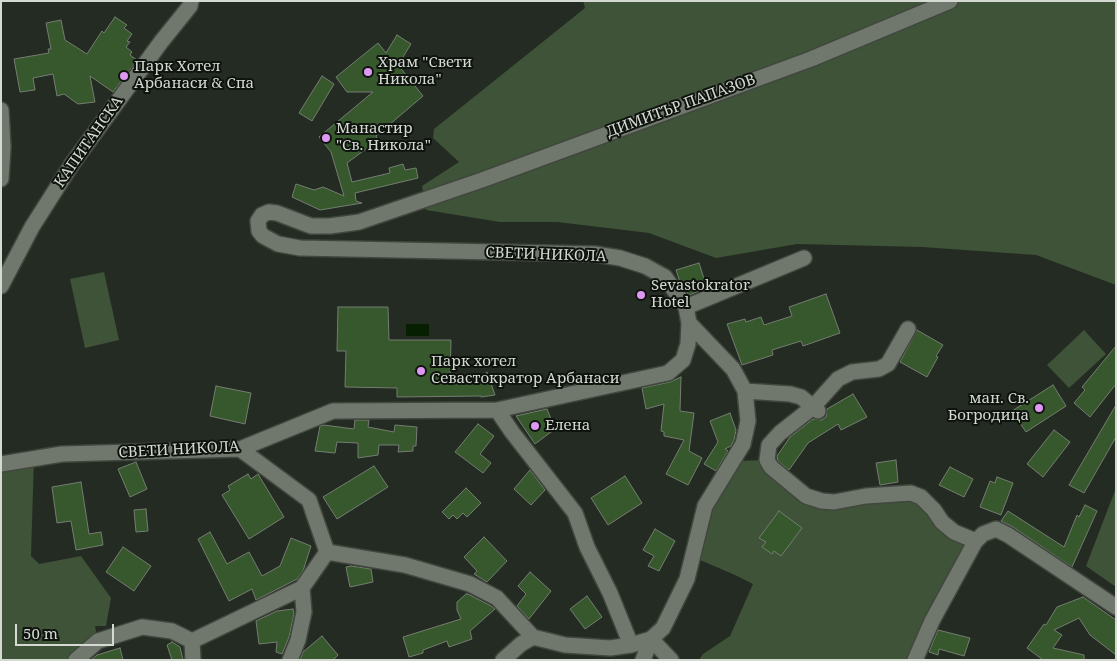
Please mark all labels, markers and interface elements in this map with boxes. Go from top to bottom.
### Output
place label: Храм "Свети Никола" [378,54,472,89]
place label: Парк Хотел Арбанаси & Спа [134,58,254,93]
marker: Храм "Свети Никола" [362,66,374,78]
marker: Парк Хотел Арбанаси & Спа [118,70,130,82]
street label: ДИМИТЪР ПАПАЗОВ [604,71,758,141]
street label: КАПИТАНСКА [51,93,127,191]
place label: Манастир "Св. Никола" [336,120,431,155]
marker: Манастир "Св. Никола" [320,132,332,144]
street label: СВЕТИ НИКОЛА [485,244,607,266]
place label: Sevastokrator Hotel [651,277,750,312]
marker: Sevastokrator Hotel [635,289,647,301]
place label: Парк хотел Севастократор Арбанаси [431,353,620,388]
marker: Парк хотел Севастократор Арбанаси [415,365,427,377]
place label: ман. Св. Богродица [948,390,1029,425]
marker: ман. Св. Богродица [1033,402,1045,414]
place label: Елена [545,417,590,435]
marker: Елена [529,420,541,432]
street label: СВЕТИ НИКОЛА [118,438,240,462]
scale bar [18,614,116,646]
text: 50 m [23,623,58,643]

